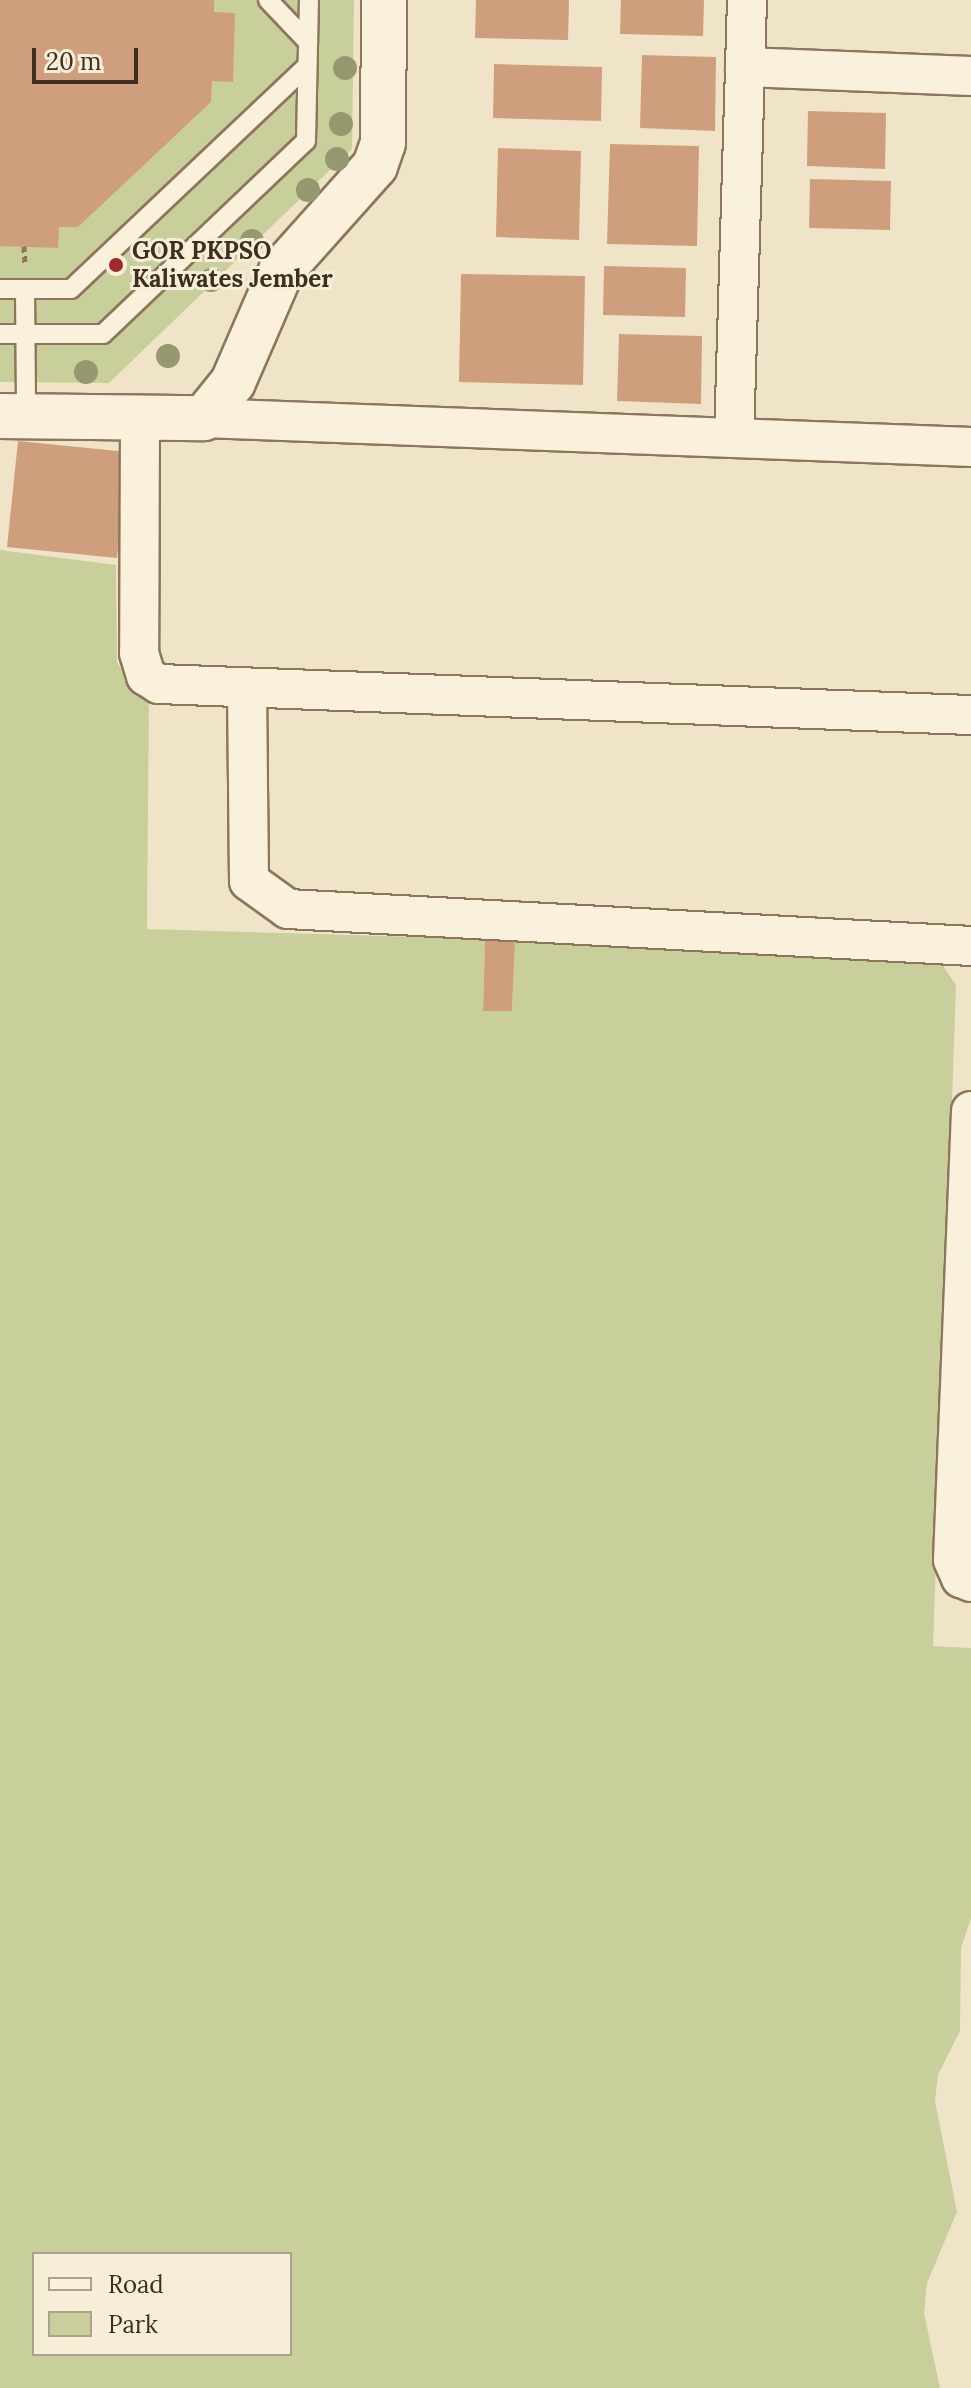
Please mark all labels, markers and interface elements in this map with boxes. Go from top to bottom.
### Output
scale bar [36,32,142,82]
text: 20 m [46,46,102,77]
place label: GOR PKPSO Kaliwates Jember [132,237,333,293]
marker: GOR PKPSO Kaliwates Jember [107,256,125,274]
legend [32,2252,292,2356]
text: Road [108,2269,164,2300]
text: Park [108,2309,158,2340]

